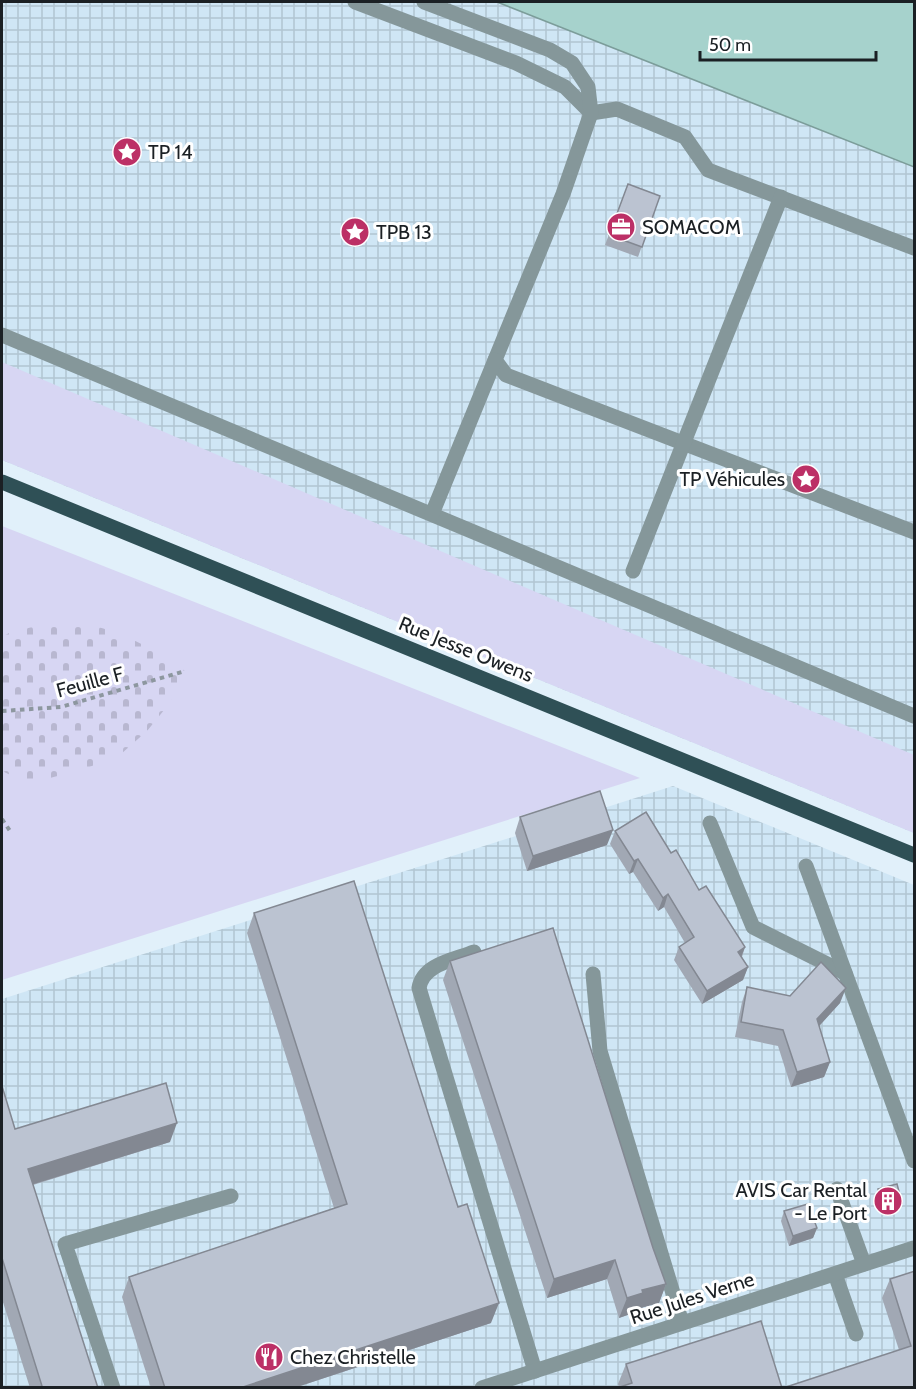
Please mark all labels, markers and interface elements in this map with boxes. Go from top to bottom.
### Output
scale bar [700,24,876,62]
text: 50 m [709,34,751,56]
place icon: TP 14 [111,136,143,168]
place label: TP 14 [148,140,193,164]
office icon: SOMACOM [605,211,637,243]
place label: SOMACOM [642,215,741,239]
place icon: TPB 13 [339,216,371,248]
place label: TPB 13 [376,220,432,244]
place icon: TP Véhicules [790,463,822,495]
place label: TP Véhicules [679,467,785,491]
street label: Rue Jesse Owens [395,611,537,687]
street label: Feuille F [54,661,127,703]
place label: AVIS Car Rental - Le Port [735,1178,867,1225]
building icon: AVIS Car Rental - Le Port [872,1185,904,1217]
street label: Rue Jules Verne [627,1267,757,1329]
restaurant icon: Chez Christelle [253,1341,285,1373]
place label: Chez Christelle [290,1345,416,1369]

